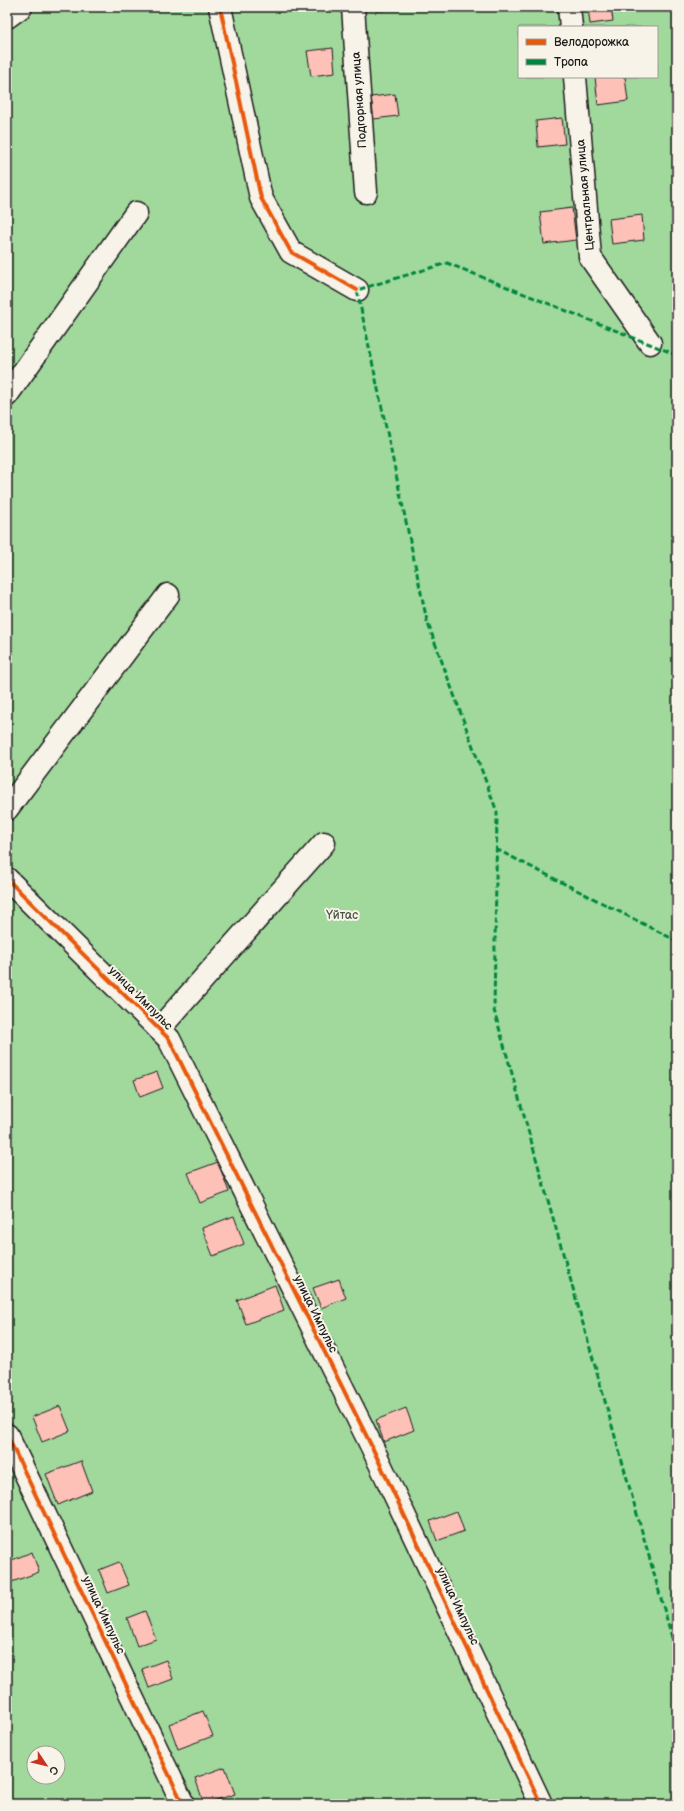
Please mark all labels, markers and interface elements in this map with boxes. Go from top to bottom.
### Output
legend [518,26,658,78]
text: Велодорожка [554,35,629,50]
street label: Подгорная улица [349,51,370,149]
text: Тропа [554,55,588,70]
street label: Центральная улица [573,139,598,251]
park label: Үйтас [326,908,358,923]
street label: улица Импульс [106,963,176,1034]
street label: улица Импульс [290,1273,341,1356]
street label: улица Импульс [433,1565,482,1648]
street label: улица Импульс [79,1574,128,1657]
north arrow [26,1745,66,1785]
text: С [46,1764,61,1778]

